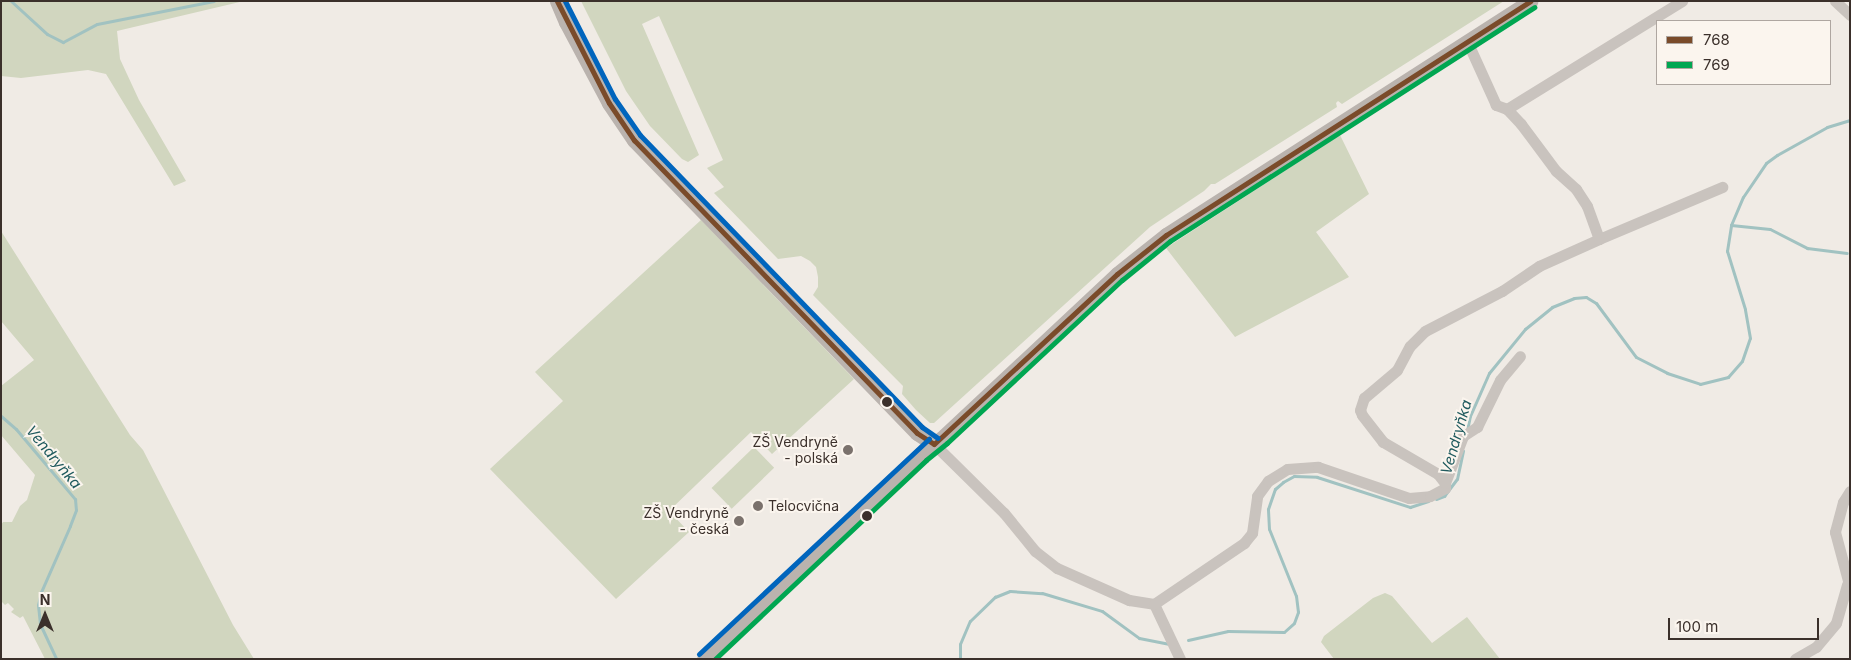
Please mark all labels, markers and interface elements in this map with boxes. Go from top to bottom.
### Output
legend [1656,20,1831,85]
text: 768 [1703,30,1730,49]
text: 769 [1703,55,1730,74]
unlabelled marker [882,397,892,407]
water label: Vendryňka [1437,398,1475,476]
water label: Vendryňka [22,422,86,492]
place label: ZŠ Vendryně - polská [753,434,838,467]
marker: ZŠ Vendryně - polská [842,444,854,456]
place label: Telocvična [768,498,839,514]
marker: Telocvična [752,500,764,512]
place label: ZŠ Vendryně - česká [644,505,729,538]
unlabelled marker [862,511,872,521]
marker: ZŠ Vendryně - česká [733,515,745,527]
north arrow [20,590,70,640]
text: N [40,591,50,608]
scale bar [1671,608,1822,640]
text: 100 m [1676,617,1718,636]

